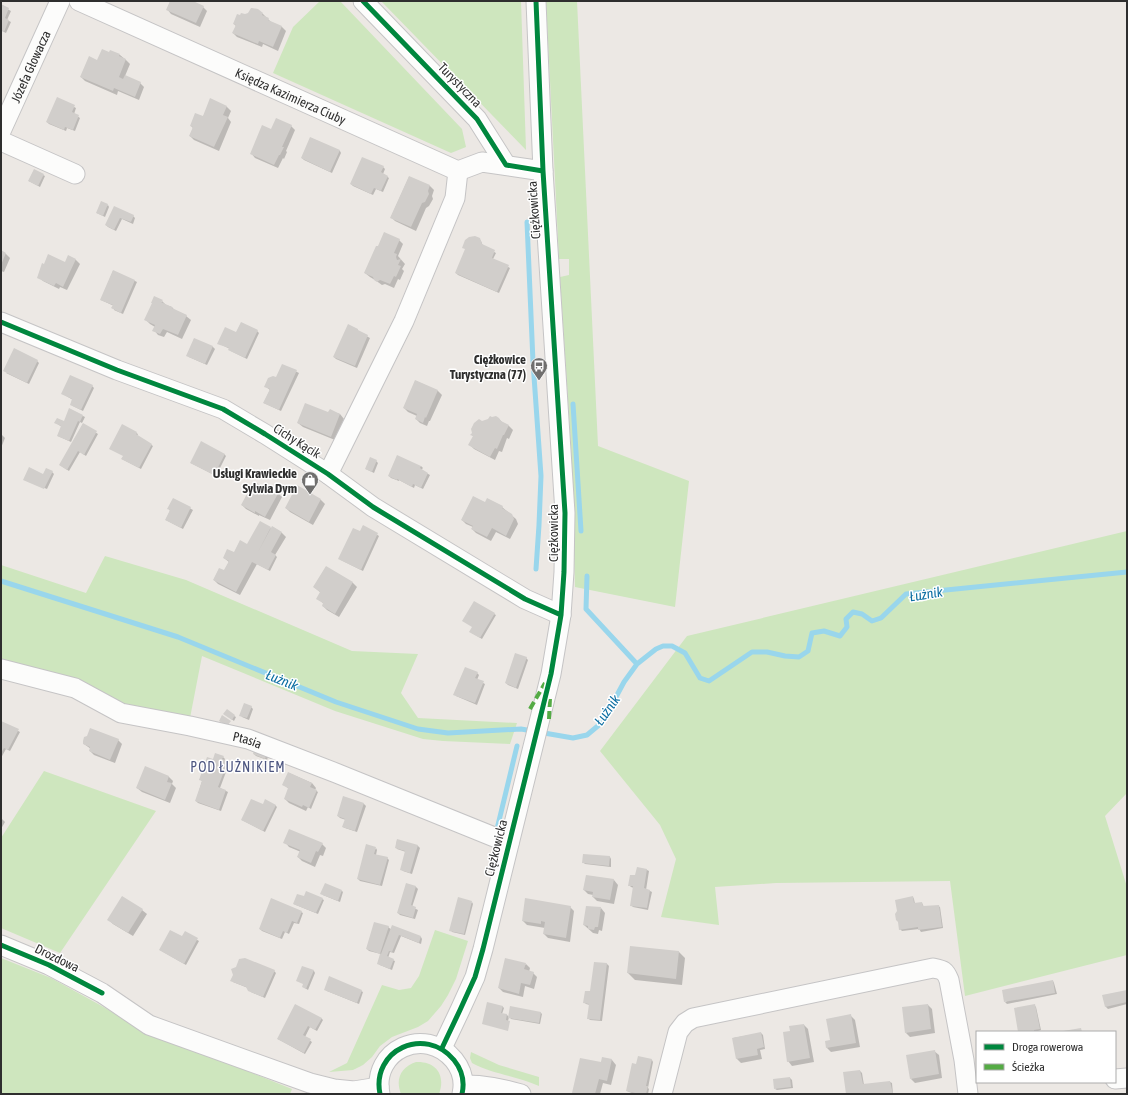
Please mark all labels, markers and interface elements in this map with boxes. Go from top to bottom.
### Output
street label: Józefa Głowacza [8,28,53,105]
street label: Turystyczna [435,60,485,110]
street label: Księdza Kazimierza Ciuby [233,65,349,128]
street label: Ciężkowicka [524,180,544,240]
place label: Ciężkowice Turystyczna (77) [450,352,526,382]
bus stop icon: Ciężkowice Turystyczna (77) [529,356,549,381]
street label: Cichy Kącik [271,421,324,461]
place label: Usługi Krawieckie Sylwia Dym [213,466,297,496]
shop icon: Usługi Krawieckie Sylwia Dym [300,470,320,495]
street label: Ciężkowicka [546,504,561,562]
water label: Łużnik [908,583,945,605]
water label: Łużnik [264,666,301,694]
water label: Łużnik [591,691,624,728]
street label: Ptasia [231,728,264,751]
district label: POD ŁUŻNIKIEM [190,759,286,775]
street label: Ciężkowicka [482,818,510,878]
street label: Drozdowa [32,941,82,975]
legend [976,1031,1116,1083]
text: Droga rowerowa [1012,1040,1083,1054]
text: Ścieżka [1012,1060,1045,1074]

